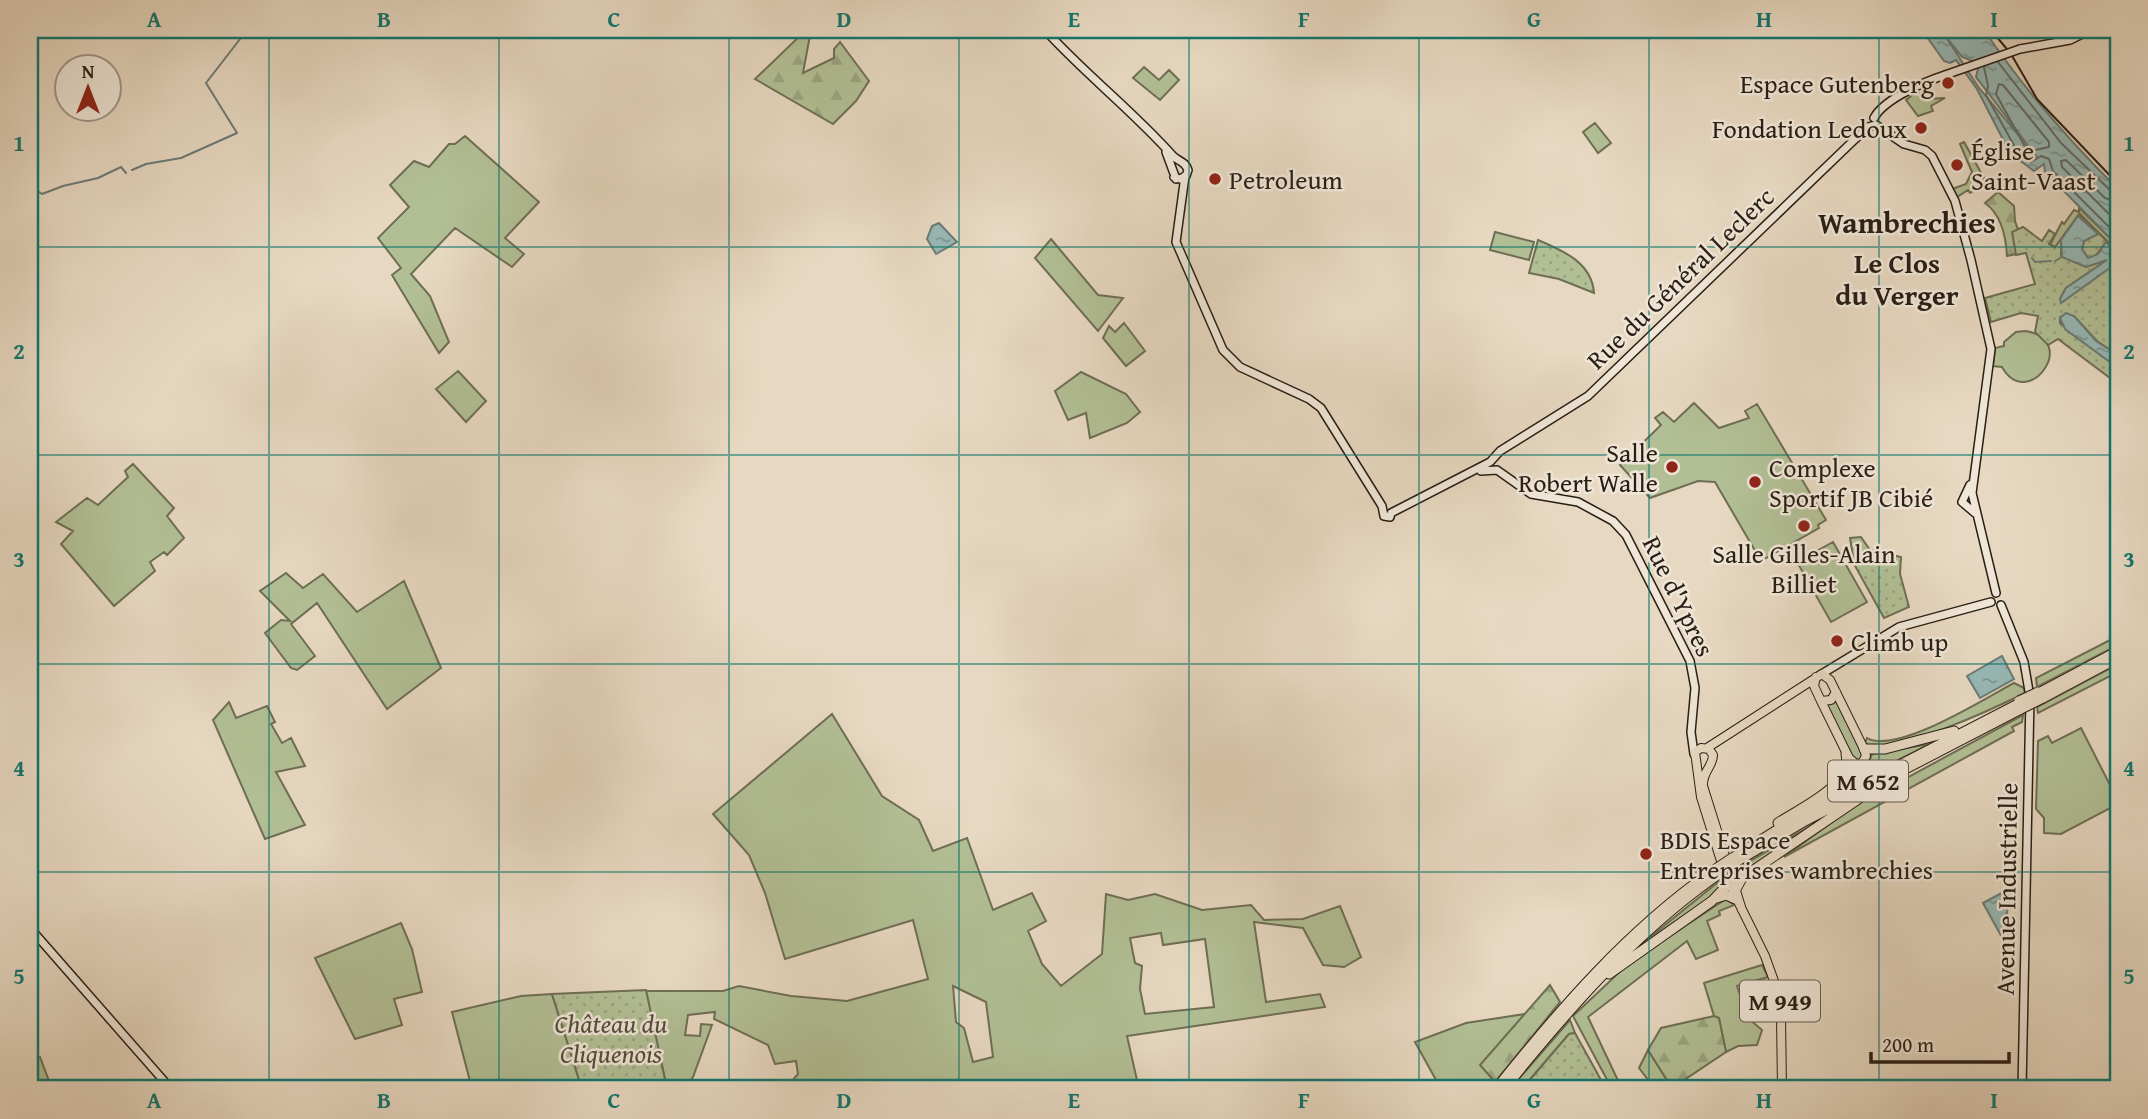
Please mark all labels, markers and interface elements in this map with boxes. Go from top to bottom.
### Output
text: A [147,2,162,35]
text: B [377,2,391,35]
text: C [607,2,621,35]
text: D [837,2,852,35]
text: E [1068,2,1080,35]
text: F [1298,2,1310,35]
text: G [1527,2,1541,35]
text: H [1756,2,1772,35]
text: I [1990,2,1998,35]
north arrow [52,52,122,122]
text: N [82,57,95,85]
place label: Espace Gutenberg [1740,64,1934,103]
marker: Espace Gutenberg [1940,75,1956,91]
place label: Fondation Ledoux [1712,109,1908,148]
marker: Fondation Ledoux [1913,120,1929,136]
text: 1 [13,126,25,159]
text: 1 [2123,126,2135,159]
place label: Église Saint-Vaast [1971,131,2096,200]
marker: Église Saint-Vaast [1949,157,1965,173]
place label: Petroleum [1229,160,1343,199]
marker: Petroleum [1207,171,1223,187]
street label: Rue du Général Leclerc [1577,178,1783,378]
district label: Wambrechies [1818,200,1996,244]
district label: Le Clos du Verger [1835,242,1959,315]
text: 2 [13,334,25,367]
text: 2 [2123,334,2135,367]
place label: Salle Robert Walle [1518,433,1658,502]
place label: Complexe Sportif JB Cibié [1769,448,1933,517]
marker: Salle Robert Walle [1664,459,1680,475]
marker: Complexe Sportif JB Cibié [1747,474,1763,490]
marker: Salle Gilles-Alain Billiet [1796,518,1812,534]
street label: Rue d'Ypres [1633,529,1725,663]
place label: Salle Gilles-Alain Billiet [1712,534,1896,603]
text: 3 [13,542,25,575]
text: 3 [2123,542,2135,575]
place label: Climb up [1851,622,1948,661]
marker: Climb up [1829,633,1845,649]
text: 4 [13,751,25,784]
text: 4 [2123,751,2135,784]
road number: M 652 [1828,760,1908,802]
street label: Avenue Industrielle [1985,782,2027,996]
place label: BDIS Espace Entreprises wambrechies [1660,820,1933,889]
marker: BDIS Espace Entreprises wambrechies [1638,846,1654,862]
text: 5 [13,959,25,992]
text: 5 [2123,959,2135,992]
road number: M 949 [1740,981,1820,1021]
park label: Château du Cliquenois [555,1004,667,1073]
scale bar [1871,1021,2010,1065]
text: 200 m [1882,1029,1934,1060]
text: A [147,1083,162,1116]
text: B [377,1083,391,1116]
text: C [607,1083,621,1116]
text: D [837,1083,852,1116]
text: E [1068,1083,1080,1116]
text: F [1298,1083,1310,1116]
text: G [1527,1083,1541,1116]
text: H [1756,1083,1772,1116]
text: I [1990,1083,1998,1116]

